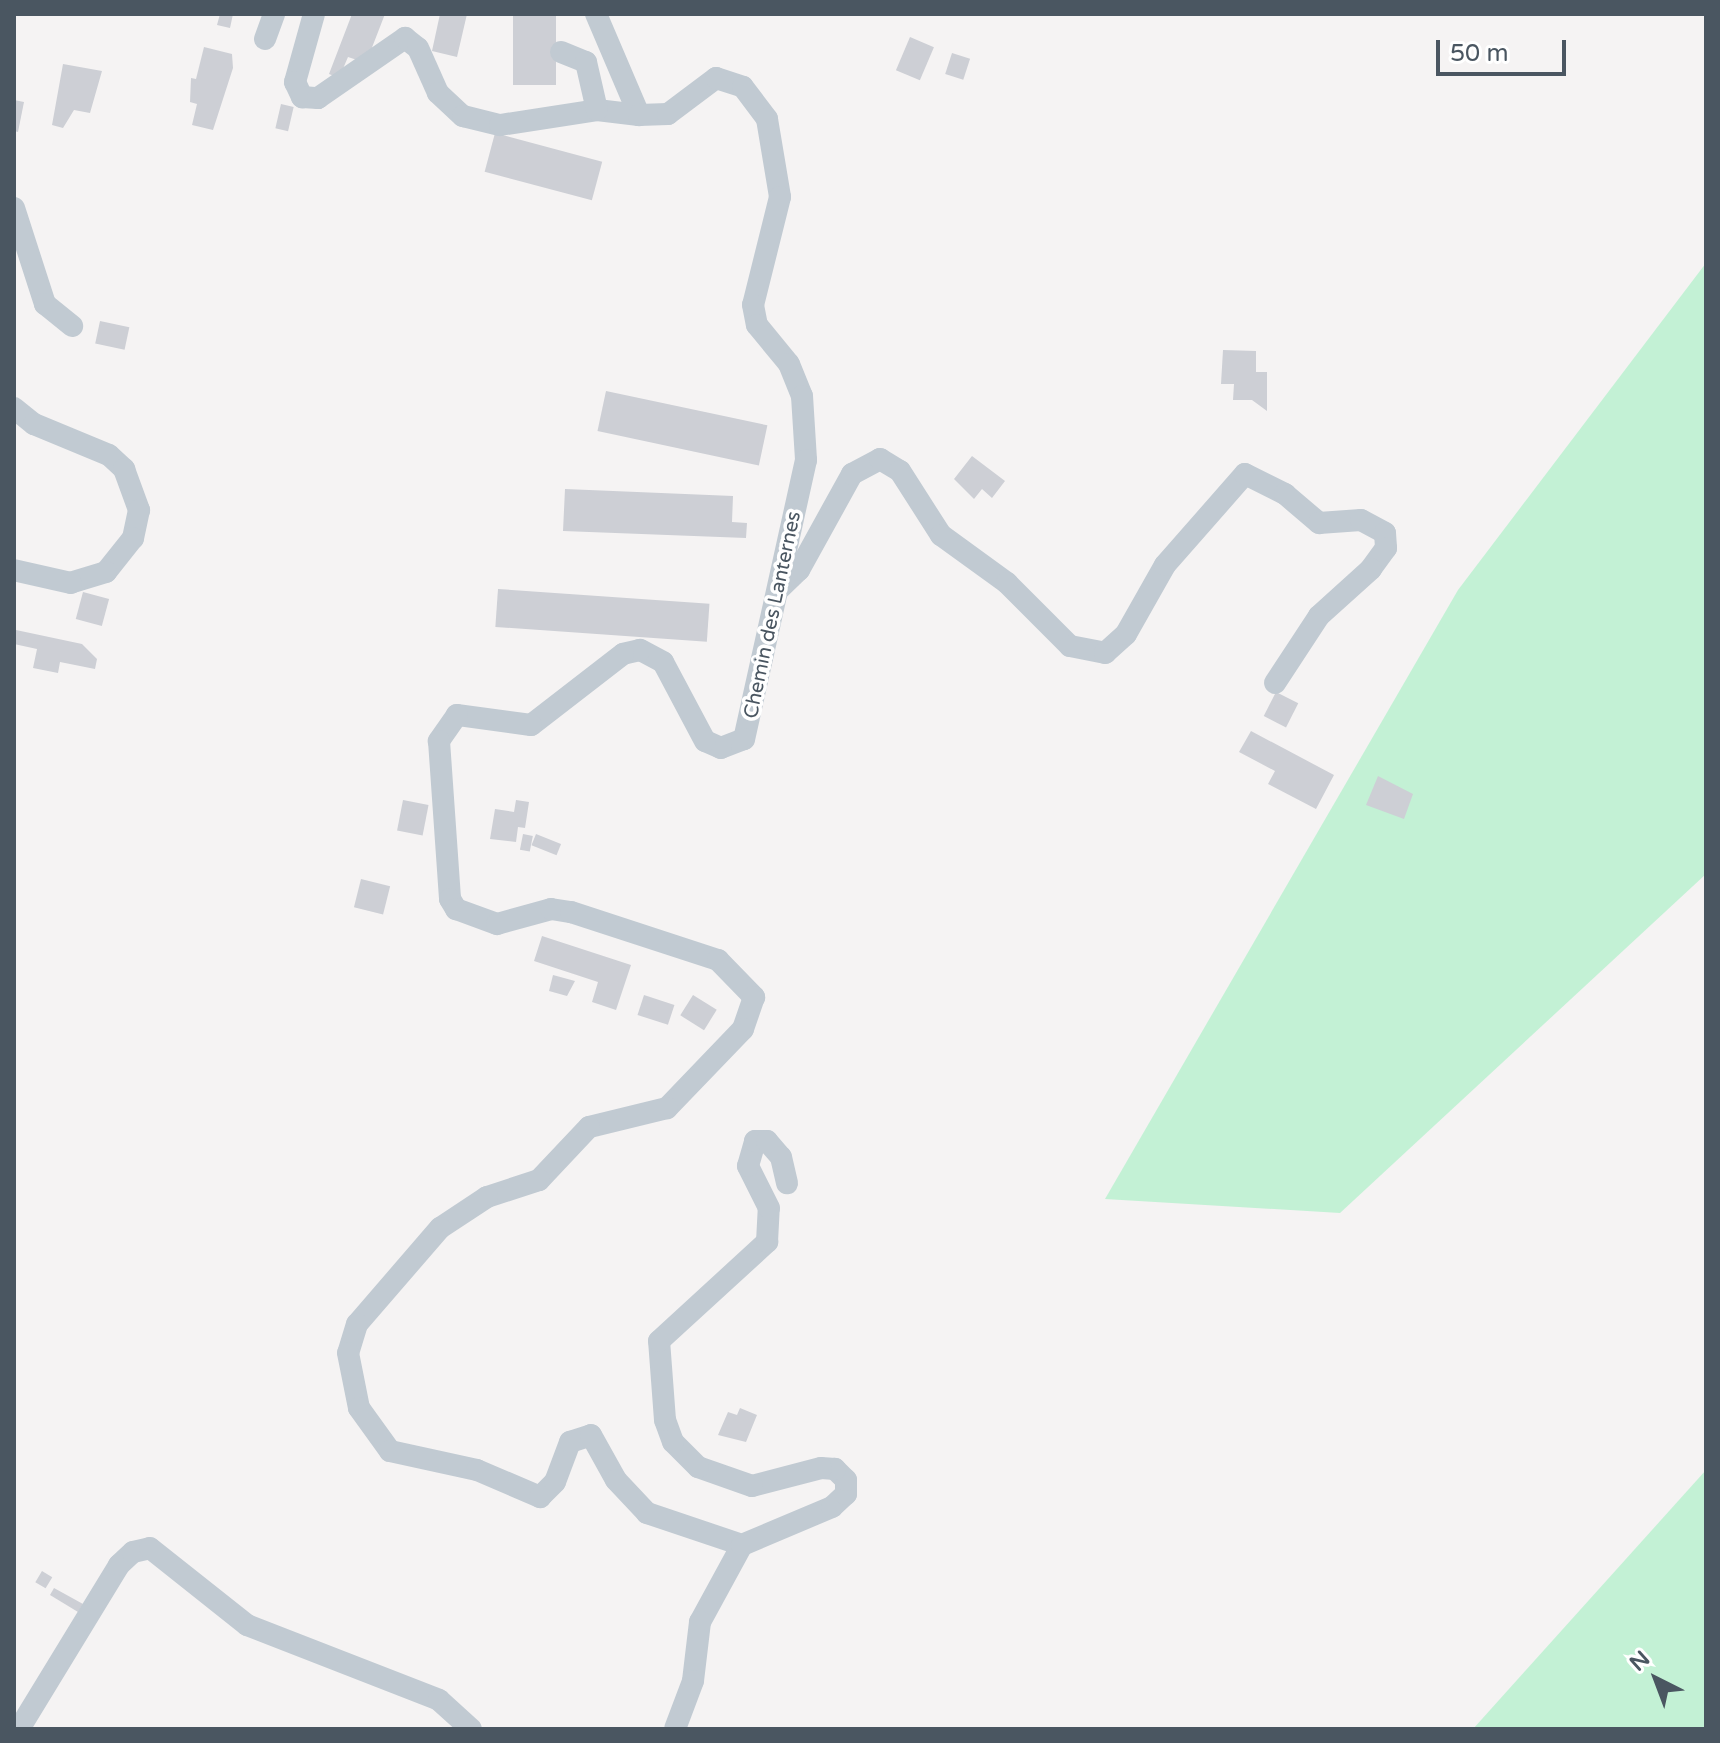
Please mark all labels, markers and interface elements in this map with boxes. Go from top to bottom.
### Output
scale bar [1440,24,1570,74]
text: 50 m [1450,39,1508,68]
street label: Chemin des Lanternes [739,509,807,721]
north arrow [1616,1639,1696,1719]
text: N [1625,1646,1655,1677]

